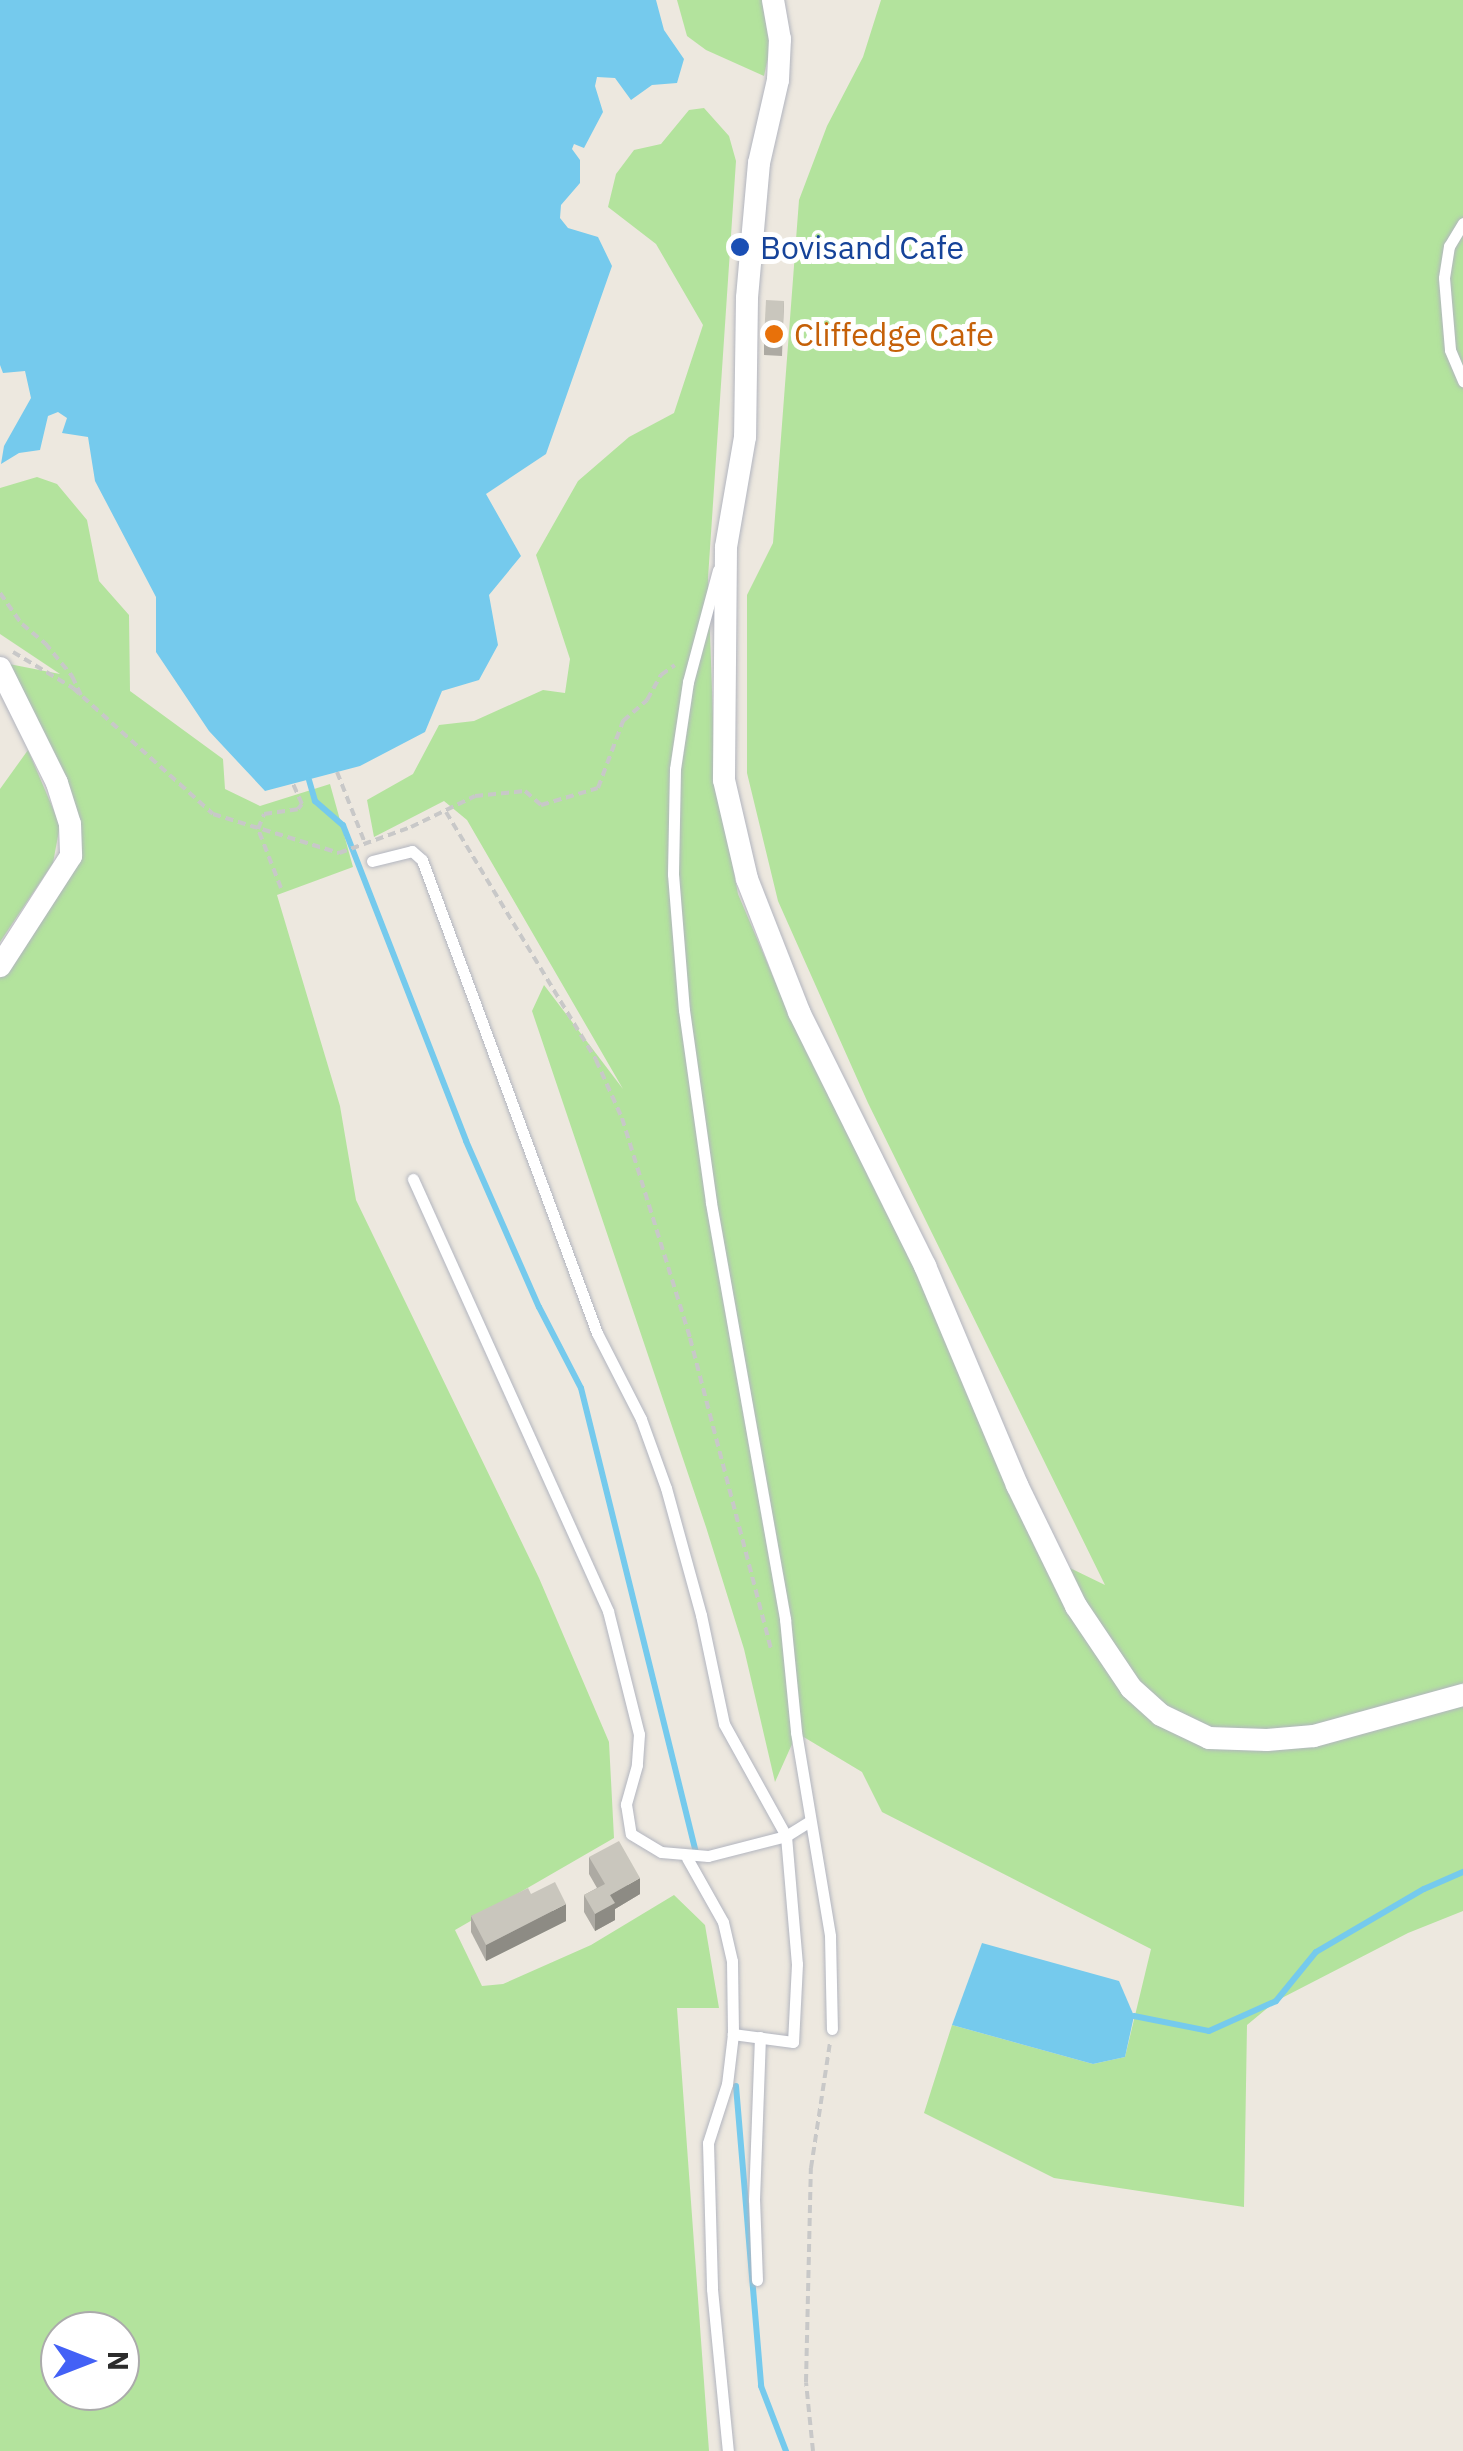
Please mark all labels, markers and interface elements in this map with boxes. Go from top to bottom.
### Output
place label: Bovisand Cafe [760,228,964,266]
marker: Bovisand Cafe [729,236,751,258]
place label: Cliffedge Cafe [794,315,994,353]
marker: Cliffedge Cafe [763,323,785,345]
north arrow [40,2311,140,2411]
text: N [100,2351,137,2371]

